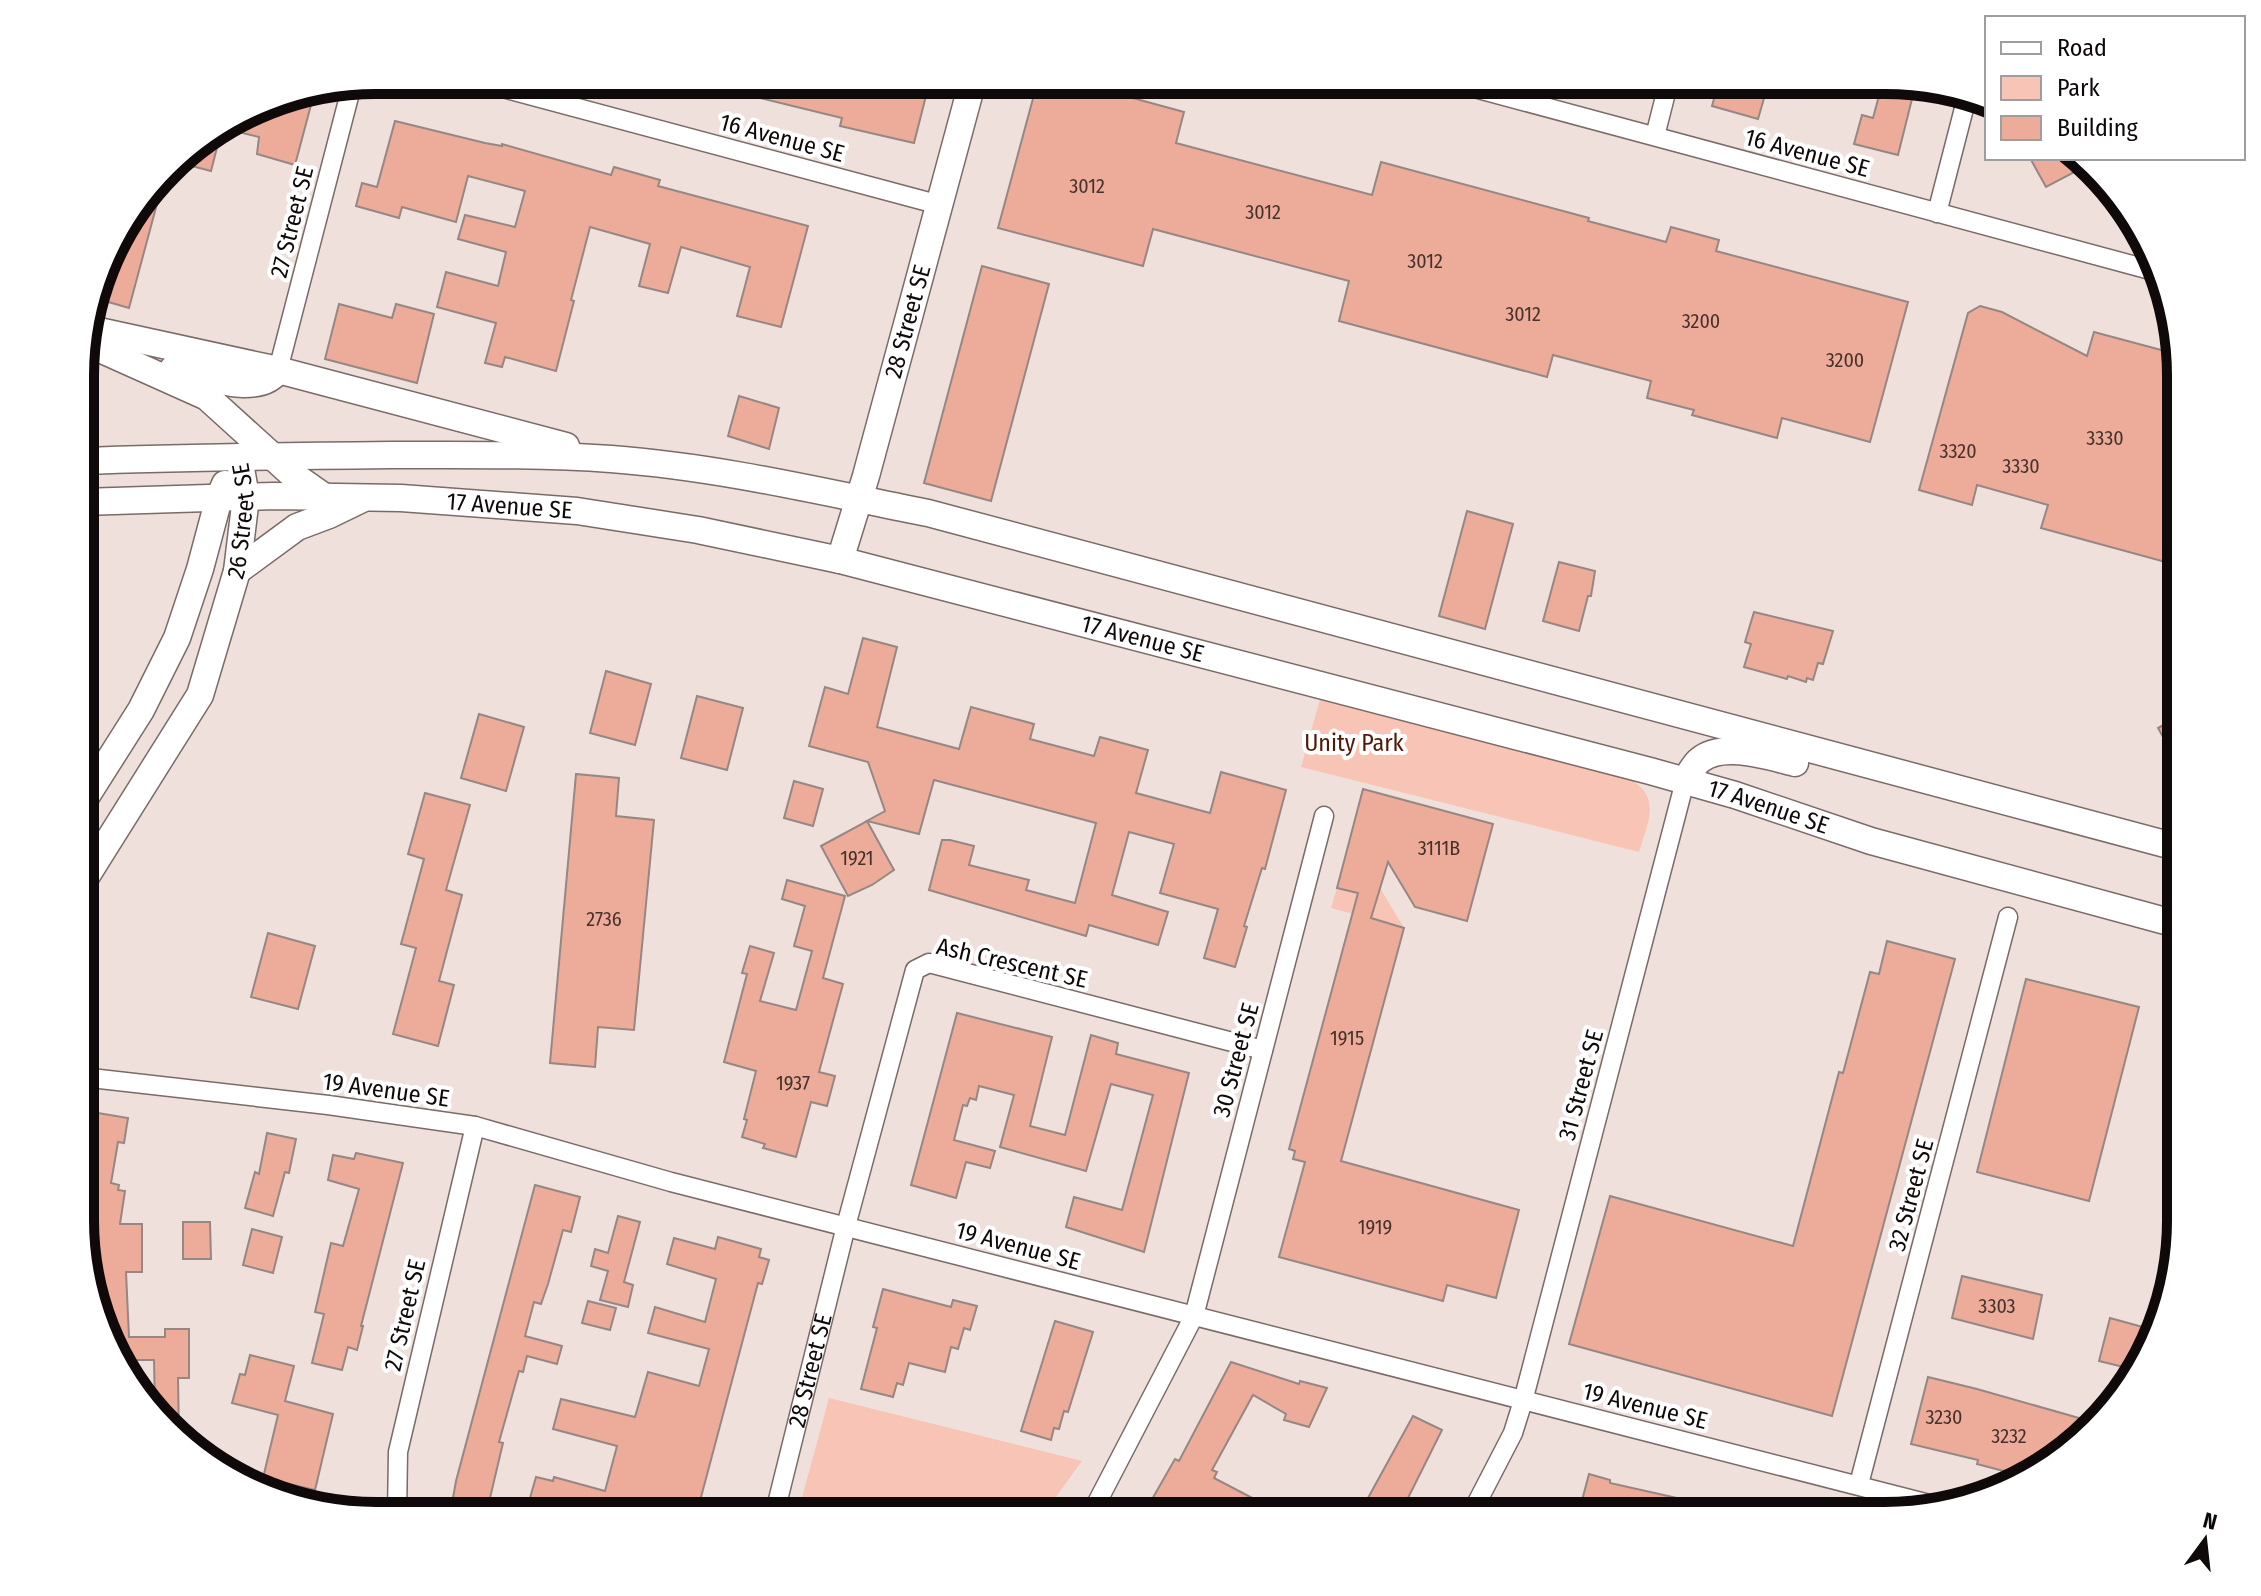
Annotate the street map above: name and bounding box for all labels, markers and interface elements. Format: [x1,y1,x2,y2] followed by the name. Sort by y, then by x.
[1985,16,2245,160] legend
[2057,34,2107,62] text: Road
[2057,74,2100,102] text: Park
[717,108,847,168] street label: 16 Avenue SE
[2057,114,2139,142] text: Building
[1742,123,1872,183] street label: 16 Avenue SE
[265,164,319,280] street label: 27 Street SE
[1069,174,1105,198] house number: 3012
[1245,200,1281,224] house number: 3012
[1407,249,1443,273] house number: 3012
[879,262,936,381] street label: 28 Street SE
[1505,302,1541,326] house number: 3012
[1682,309,1720,333] house number: 3200
[1826,348,1864,372] house number: 3200
[2086,426,2124,450] house number: 3330
[1939,439,1977,463] house number: 3320
[2002,454,2040,478] house number: 3330
[221,461,260,582] street label: 26 Street SE
[446,487,573,525] street label: 17 Avenue SE
[1078,609,1207,668] street label: 17 Avenue SE
[1304,729,1405,757] park label: Unity Park
[1705,774,1833,840] street label: 17 Avenue SE
[1418,836,1460,860] house number: 3111B
[840,846,874,870] house number: 1921
[586,907,622,931] house number: 2736
[934,932,1090,994] street label: Ash Crescent SE
[1207,1000,1265,1120] street label: 30 Street SE
[1330,1026,1364,1050] house number: 1915
[1553,1027,1609,1143] street label: 31 Street SE
[321,1067,451,1113] street label: 19 Avenue SE
[776,1071,810,1095] house number: 1937
[1883,1136,1939,1254] street label: 32 Street SE
[1358,1215,1392,1239] house number: 1919
[953,1216,1083,1276] street label: 19 Avenue SE
[379,1257,431,1373] street label: 27 Street SE
[1978,1294,2016,1318] house number: 3303
[783,1311,838,1430] street label: 28 Street SE
[1580,1377,1710,1435] street label: 19 Avenue SE
[1925,1405,1963,1429] house number: 3230
[1991,1424,2027,1448] house number: 3232
[2165,1500,2245,1580] north arrow
[2200,1506,2220,1536] text: N

